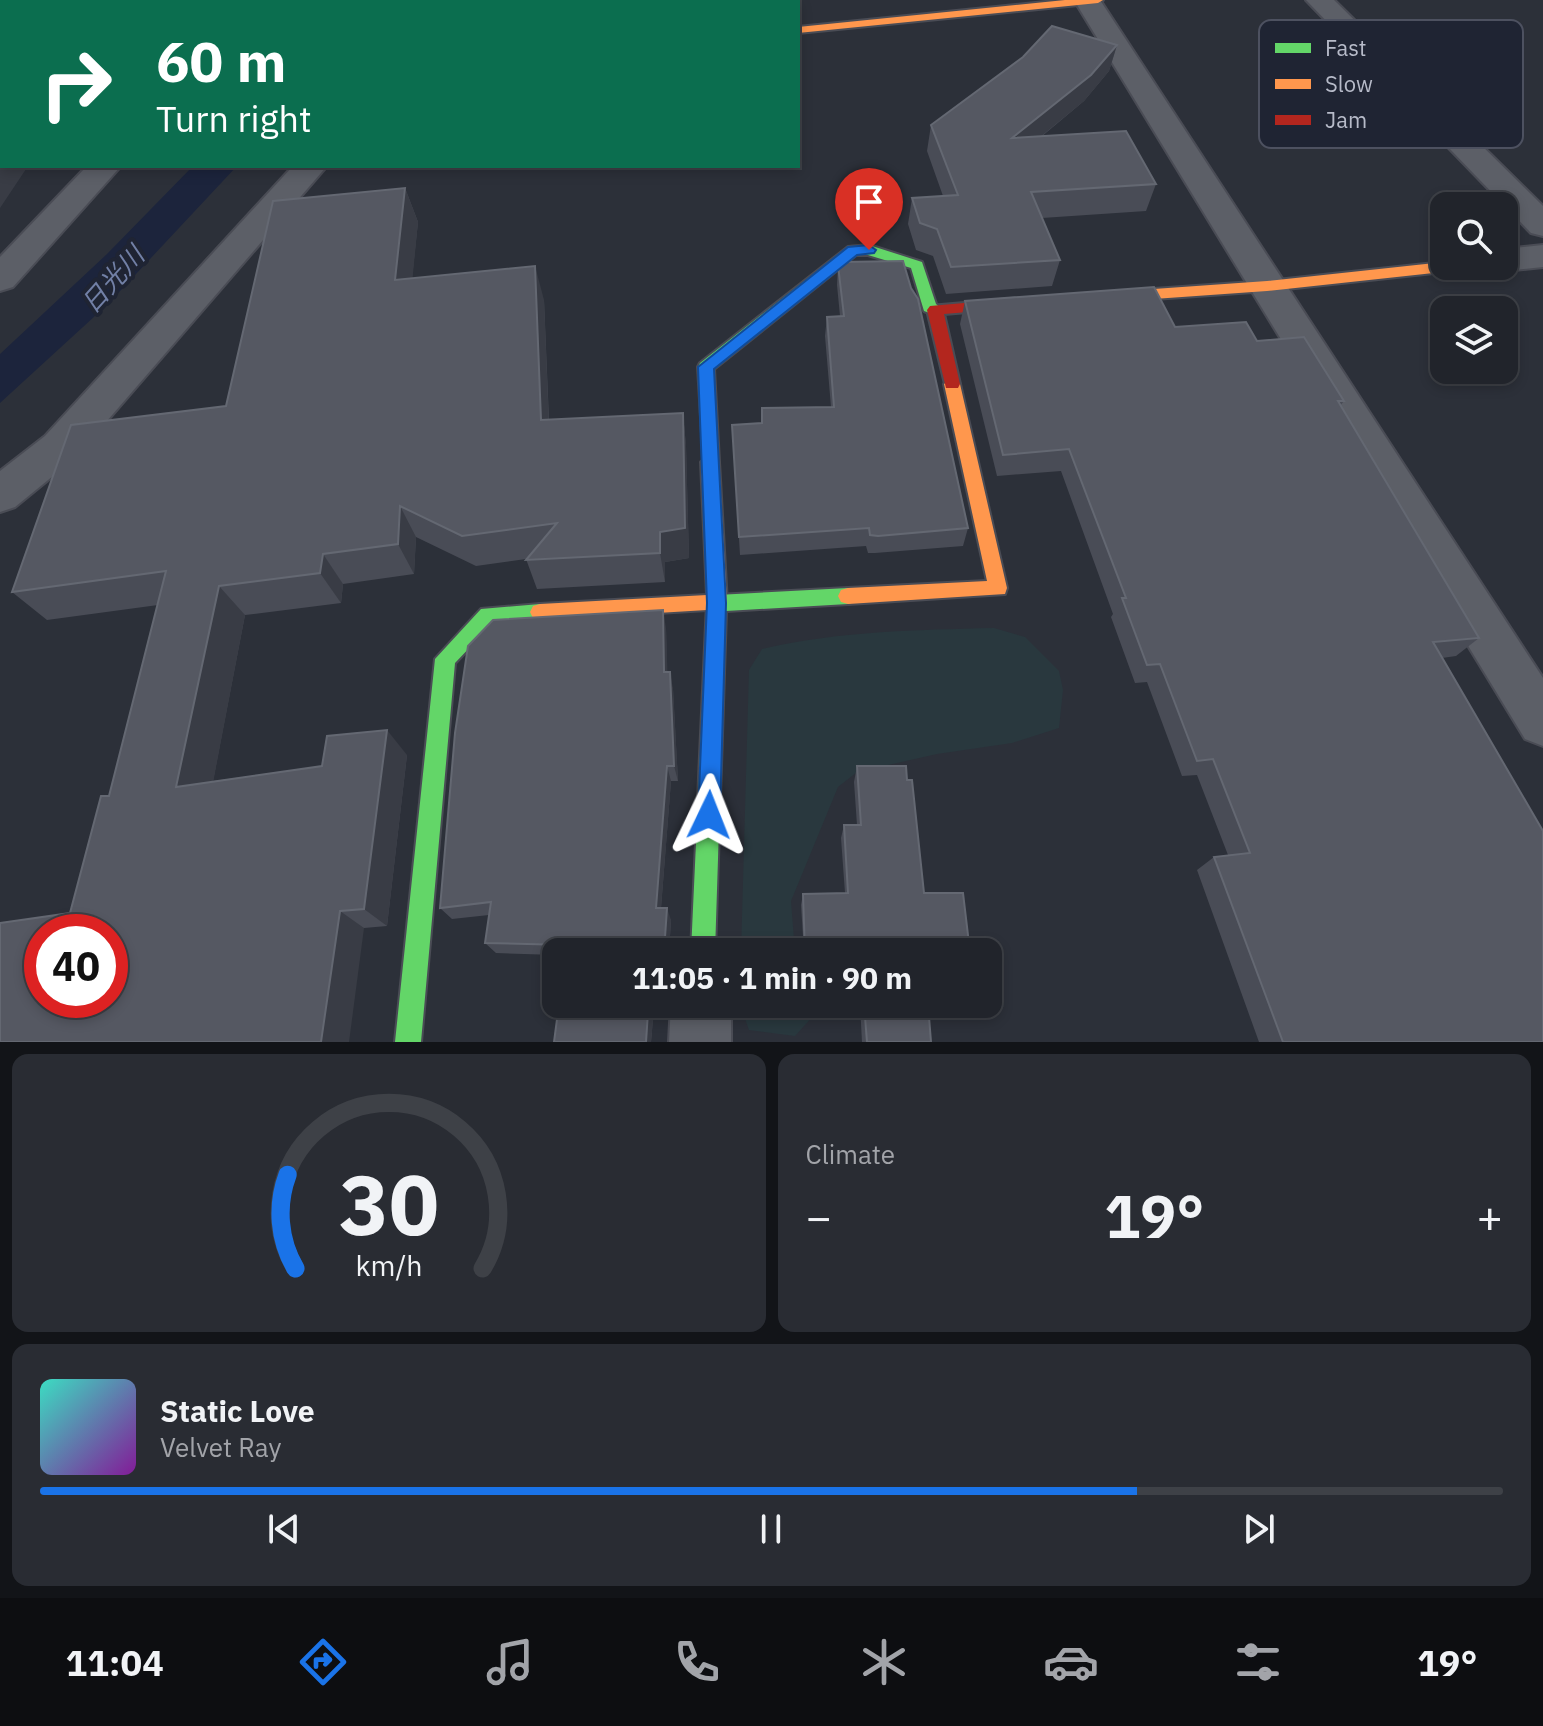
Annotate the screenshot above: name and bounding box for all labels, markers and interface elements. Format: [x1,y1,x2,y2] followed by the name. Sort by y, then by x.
[1259,20,1523,148] legend
[156,25,286,97] text: 60 m
[24,32,128,136] icon: right
[1325,33,1366,62] text: Fast
[1325,69,1373,98] text: Slow
[156,95,312,142] text: Turn right
[1325,105,1367,134] text: Jam
[835,168,903,250] pin
[847,180,891,224] icon: arrive
[1430,192,1518,384] map controls
[1430,192,1518,280] button: search
[73,236,153,319] water label: 日光川
[1430,296,1518,384] button: layers
[667,773,751,857] position arrow
[24,914,128,1018] speed limit sign: 40
[632,958,912,997] text: 11:05 · 1 min · 90 m
[806,1137,895,1171] text: Climate
[339,1150,439,1258] text: 30
[1104,1176,1204,1255] text: 19°
[806,1188,832,1245] text: −
[1477,1188,1503,1245] text: +
[355,1247,422,1284] text: km/h
[160,1391,315,1430] text: Static Love
[160,1430,281,1464] text: Velvet Ray
[262,1507,306,1551] icon: previous
[749,1507,793,1551] icon: pause
[1237,1507,1281,1551] icon: next
[295,1634,351,1690] icon: directions
[482,1634,538,1690] icon: music
[669,1634,725,1690] icon: phone
[856,1634,912,1690] icon: climate
[1043,1634,1099,1690] icon: car
[1230,1634,1286,1690] icon: filters
[66,1639,164,1686] text: 11:04
[1417,1639,1477,1686] text: 19°

